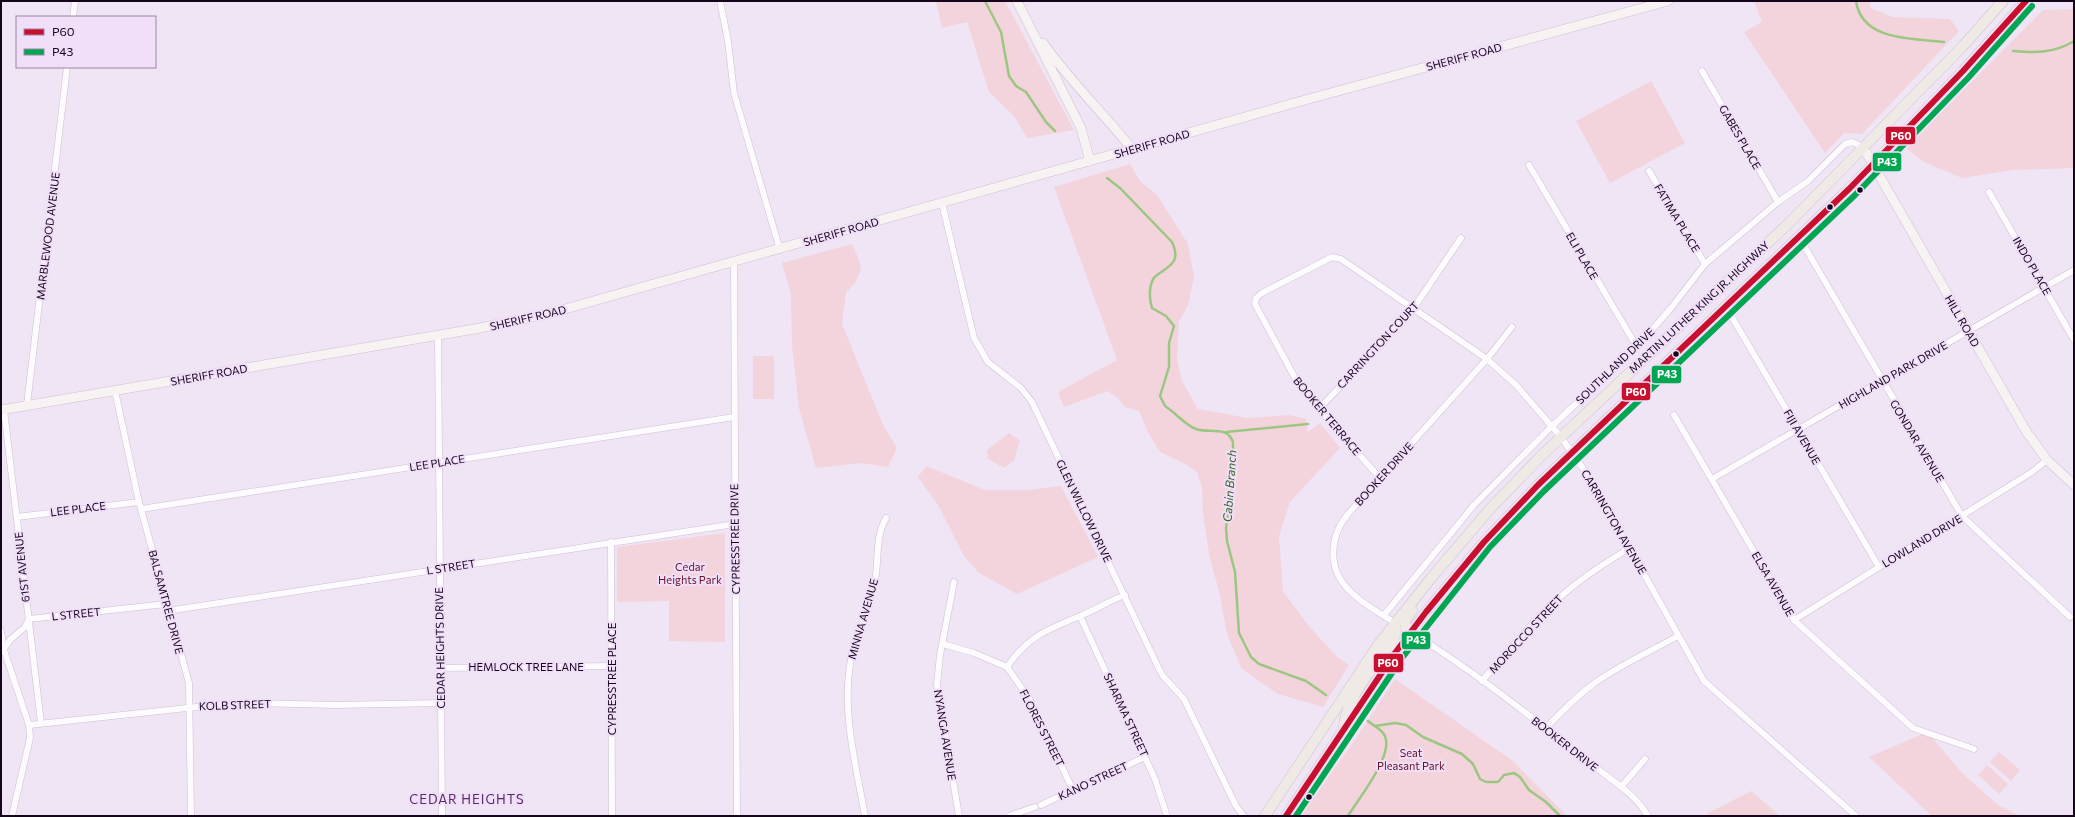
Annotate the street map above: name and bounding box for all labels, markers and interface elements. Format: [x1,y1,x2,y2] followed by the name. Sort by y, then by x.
[16,16,156,68] legend
[52,24,75,38] text: P60
[1425,40,1503,73] street label: SHERIFF ROAD
[52,44,74,58] text: P43
[1717,102,1764,171] street label: GABES PLACE
[1885,126,1916,145] line badge: P60
[1113,127,1191,161] street label: SHERIFF ROAD
[1890,129,1912,142] text: P60
[1872,152,1902,172] line badge: P43
[1877,155,1897,168] text: P43
[33,171,62,300] street label: MARBLEWOOD AVENUE
[1652,181,1703,254] street label: FATIMA PLACE
[1855,185,1865,195] unlabelled marker
[1825,202,1835,212] unlabelled marker
[802,215,880,249] street label: SHERIFF ROAD
[1564,230,1601,282] street label: ELI PLACE
[2011,234,2054,297] street label: INDO PLACE
[1626,238,1772,376] street label: MARTIN LUTHER KING JR. HIGHWAY
[1942,293,1982,349] street label: HILL ROAD
[1334,299,1421,391] street label: CARRINGTON COURT
[488,302,567,333] street label: SHERIFF ROAD
[1573,325,1657,406] street label: SOUTHLAND DRIVE
[1836,338,1949,411] street label: HIGHLAND PARK DRIVE
[1671,349,1681,359] unlabelled marker
[169,361,248,388] street label: SHERIFF ROAD
[1651,365,1682,384] line badge: P43
[1657,367,1677,380] text: P43
[1291,374,1364,457] street label: BOOKER TERRACE
[1621,382,1651,401] line badge: P60
[1625,385,1647,398] text: P60
[1888,397,1947,484] street label: GONDAR AVENUE
[1781,407,1823,467] street label: FIJI AVENUE
[1352,439,1416,508] street label: BOOKER DRIVE
[1219,449,1239,522] water label: Cabin Branch
[408,452,466,473] street label: LEE PLACE
[1054,457,1115,564] street label: GLEN WILLOW DRIVE
[1579,467,1650,577] street label: CARRINGTON AVENUE
[727,484,742,594] street label: CYPRESSTREE DRIVE
[49,499,107,518] street label: LEE PLACE
[1879,512,1964,570] street label: LOWLAND DRIVE
[11,531,32,603] street label: 61ST AVENUE
[146,548,187,655] street label: BALSAMTREE DRIVE
[1750,549,1797,618] street label: ELSA AVENUE
[426,556,476,577] street label: L STREET
[658,560,722,586] park label: Cedar Heights Park
[845,577,880,661] street label: MINNA AVENUE
[432,587,447,709] street label: CEDAR HEIGHTS DRIVE
[1486,592,1565,676] street label: MOROCCO STREET
[51,604,101,623] street label: L STREET
[605,623,618,735] street label: CYPRESSTREE PLACE
[1401,631,1431,650] line badge: P43
[1406,633,1426,646] text: P43
[1373,653,1404,673] line badge: P60
[1377,656,1399,669] text: P60
[468,660,584,673] street label: HEMLOCK TREE LANE
[1101,671,1152,759] street label: SHARMA STREET
[1017,687,1067,768] street label: FLORES STREET
[932,689,959,781] street label: NYANGA AVENUE
[199,697,271,712] street label: KOLB STREET
[1529,714,1601,774] street label: BOOKER DRIVE
[1377,746,1445,772] park label: Seat Pleasant Park
[1056,759,1130,802] street label: KANO STREET
[409,791,525,807] district label: CEDAR HEIGHTS
[1304,792,1314,802] unlabelled marker

